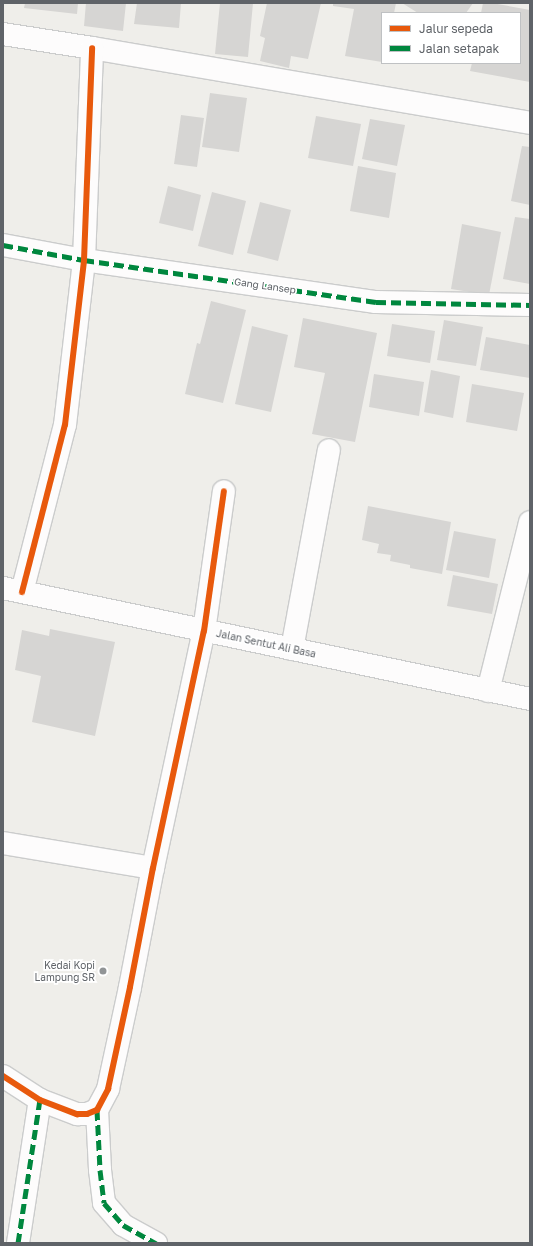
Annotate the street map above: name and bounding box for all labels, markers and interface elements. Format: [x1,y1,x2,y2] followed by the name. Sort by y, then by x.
[381,12,521,64] legend
[419,21,493,36] text: Jalur sepeda
[419,41,499,56] text: Jalan setapak
[233,276,297,296] street label: Gang Lansep
[215,628,317,660] street label: Jalan Sentut Ali Basa
[35,959,95,982] place label: Kedai Kopi Lampung SR
[98,966,108,976] marker: Kedai Kopi Lampung SR

